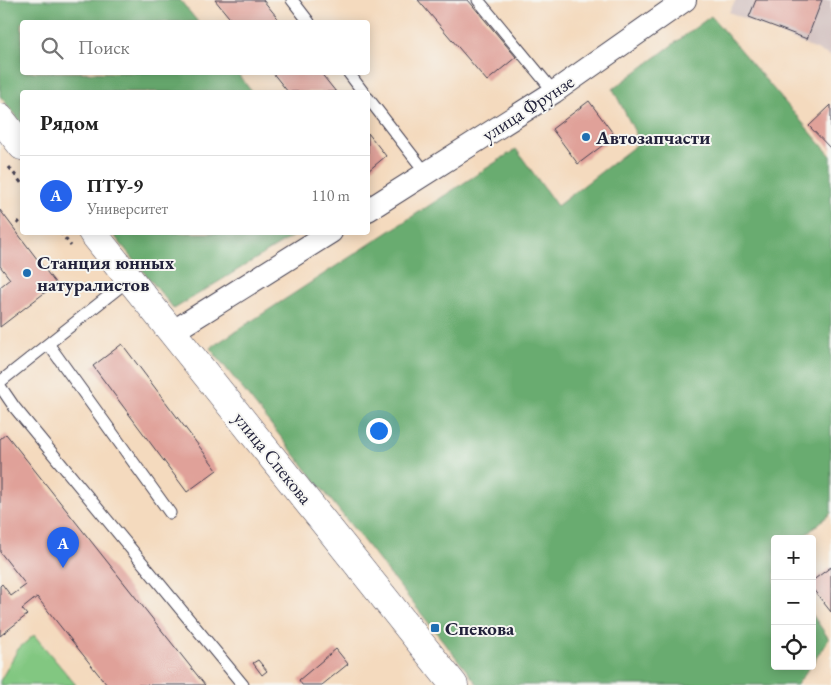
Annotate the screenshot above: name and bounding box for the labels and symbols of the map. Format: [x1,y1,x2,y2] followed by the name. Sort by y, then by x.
[477,69,579,147] street label: улица Фрунзе
[595,125,710,150] place label: Автозапчасти
[580,131,592,143] marker: Автозапчасти
[37,250,175,297] place label: Станция юнных натуралистов
[21,267,33,279] marker: Станция юнных натуралистов
[228,406,318,510] street label: улица Спекова
[366,418,392,444] your location
[47,527,79,568] pin: A
[445,616,515,641] place label: Спекова
[429,622,441,634] marker: Спекова

